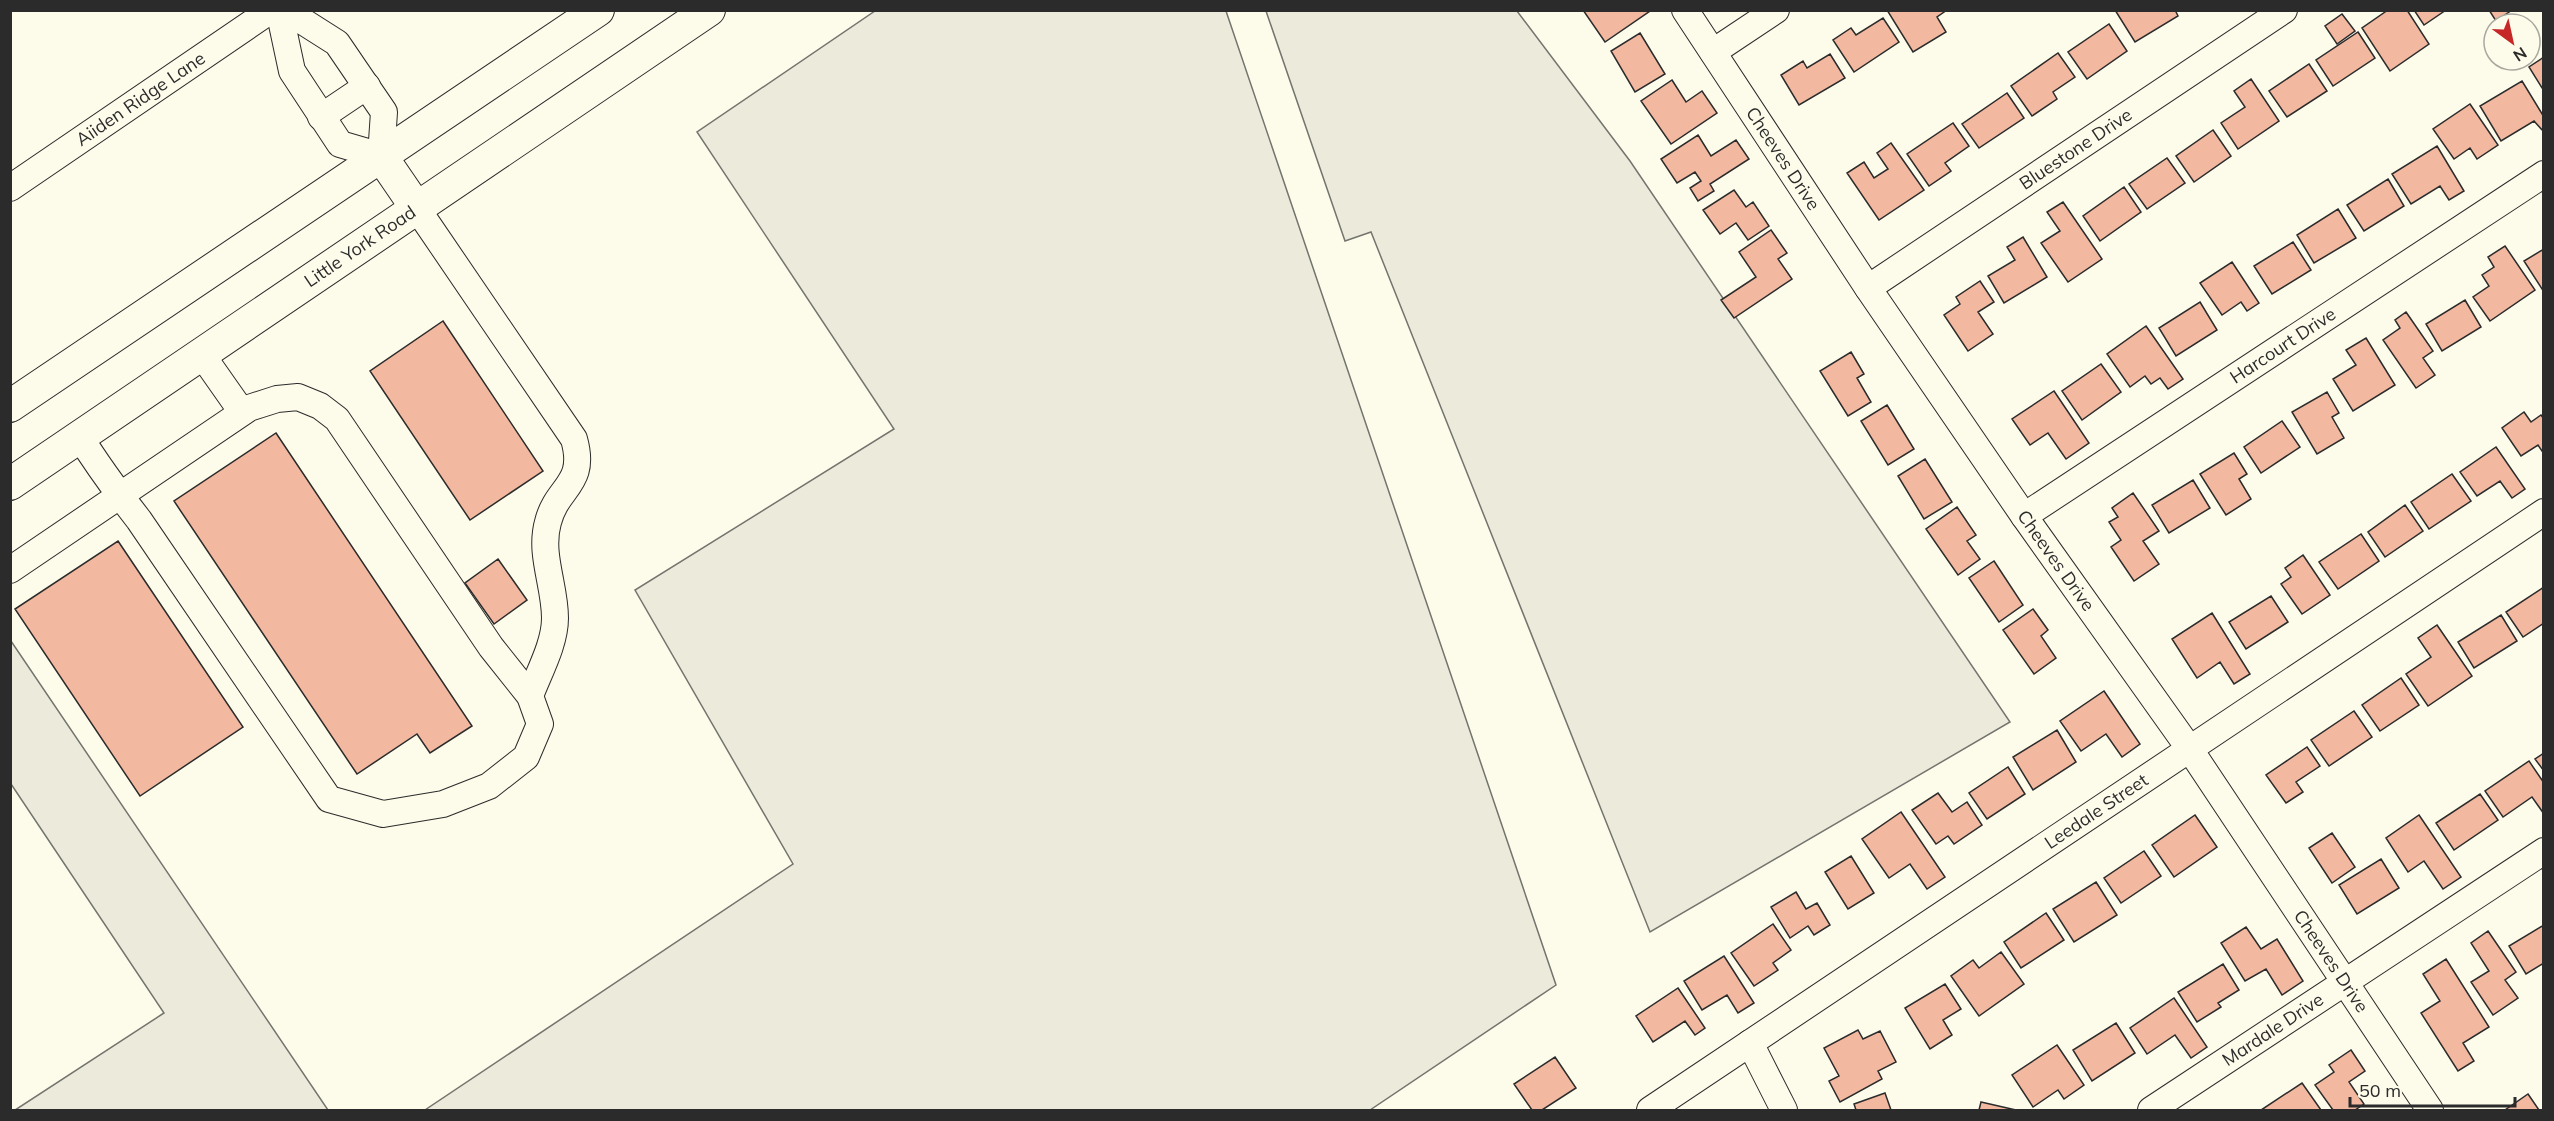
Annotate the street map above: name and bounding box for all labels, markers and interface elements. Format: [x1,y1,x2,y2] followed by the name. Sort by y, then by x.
[2482,12,2542,72] north arrow
[2510,43,2531,66] text: N
[71,46,209,151] street label: Aiiden Ridge Lane
[1741,102,1826,214] street label: Cheeves Drive
[2015,103,2136,195] street label: Bluestone Drive
[300,200,420,292] street label: Little York Road
[2225,302,2340,388] street label: Harcourt Drive
[2012,505,2100,616] street label: Cheeves Drive
[2040,768,2152,854] street label: Leedale Street
[2289,905,2374,1017] street label: Cheeves Drive
[2218,988,2328,1071] street label: Mardale Drive
[2350,1070,2515,1108] scale bar
[2359,1079,2401,1102] text: 50 m

